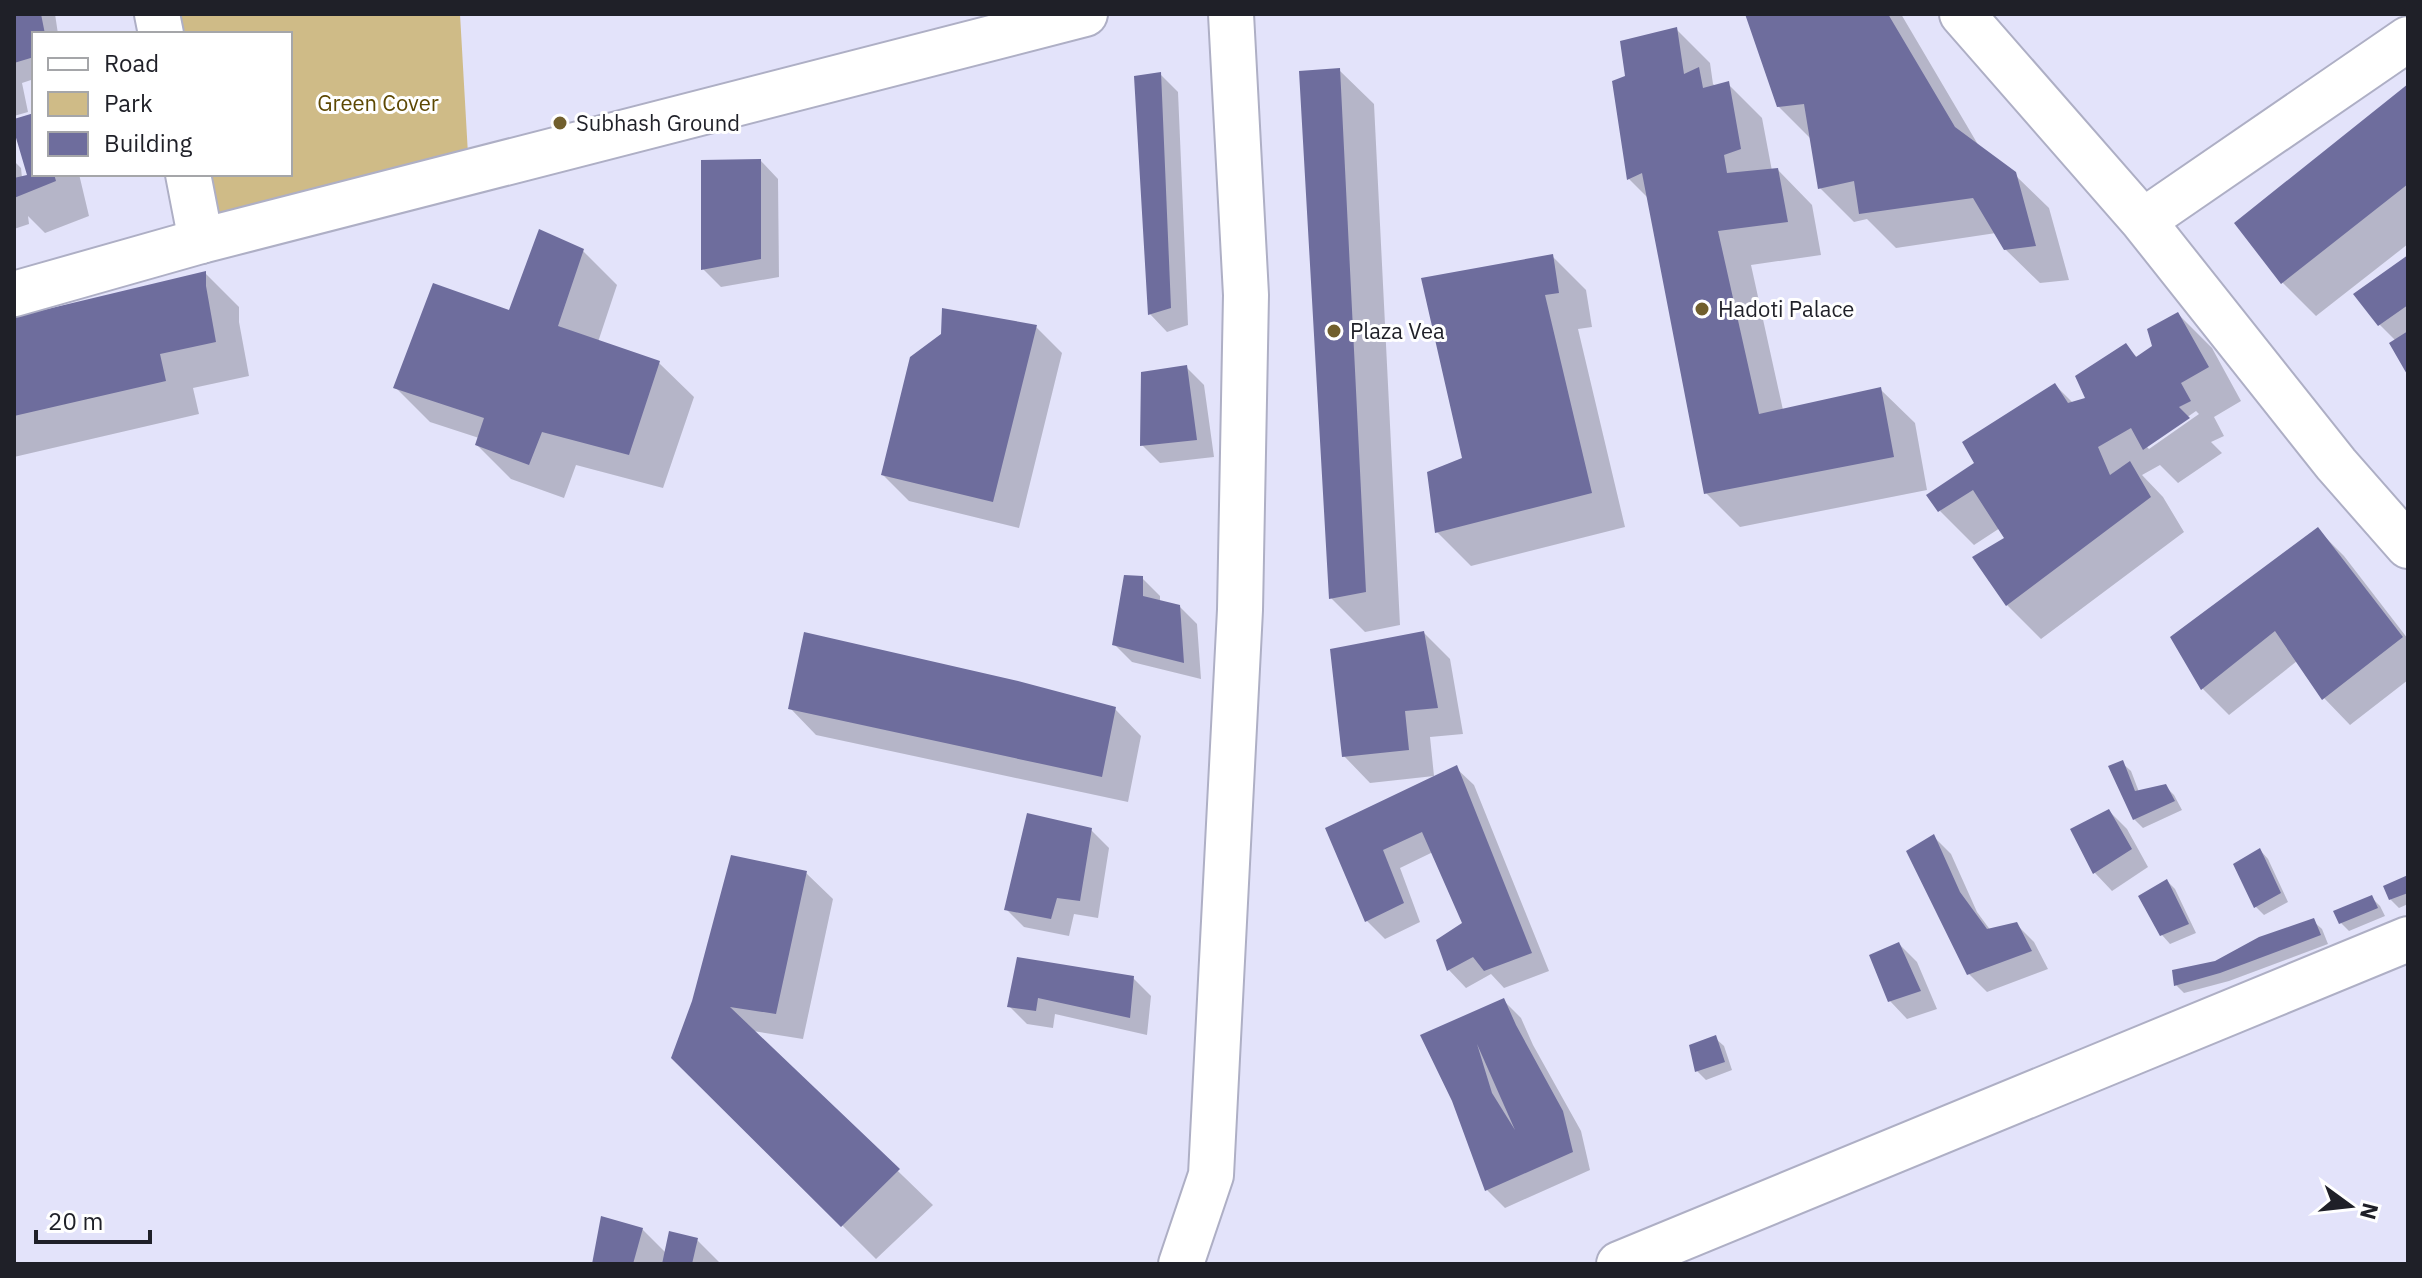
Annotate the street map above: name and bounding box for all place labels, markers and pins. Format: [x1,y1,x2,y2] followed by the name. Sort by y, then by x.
[576,108,740,137] place label: Subhash Ground
[551,114,569,132] marker: Subhash Ground
[1718,294,1854,323] place label: Hadoti Palace
[1693,300,1711,318] marker: Hadoti Palace
[1350,316,1445,345] place label: Plaza Vea
[1325,322,1343,340] marker: Plaza Vea

